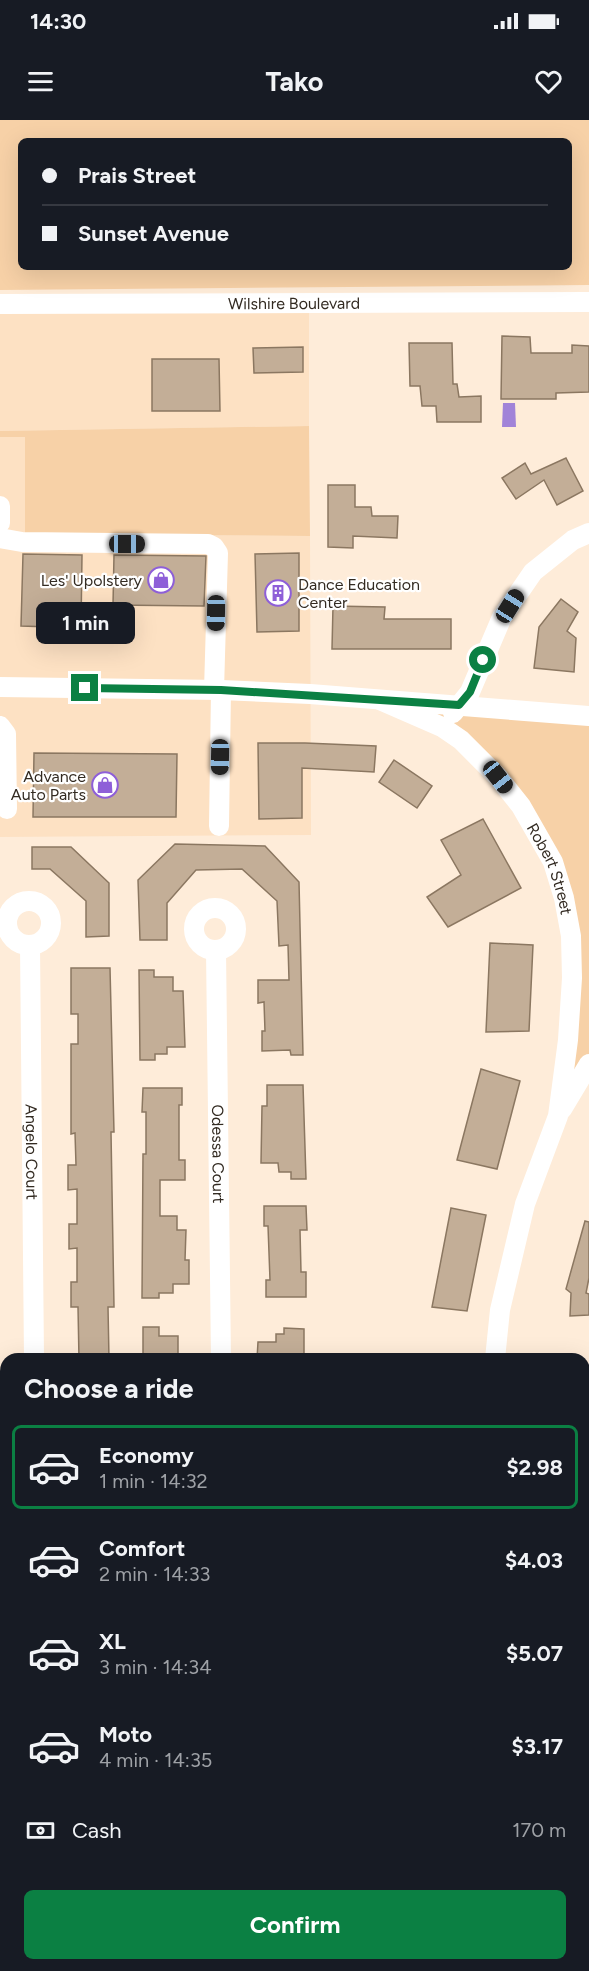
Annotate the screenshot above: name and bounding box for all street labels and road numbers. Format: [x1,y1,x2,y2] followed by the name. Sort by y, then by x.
[228,294,360,313] street label: Wilshire Boulevard
[523,820,576,916] street label: Robert Street
[22,1104,41,1200] street label: Angelo Court
[208,1104,228,1204] street label: Odessa Court

